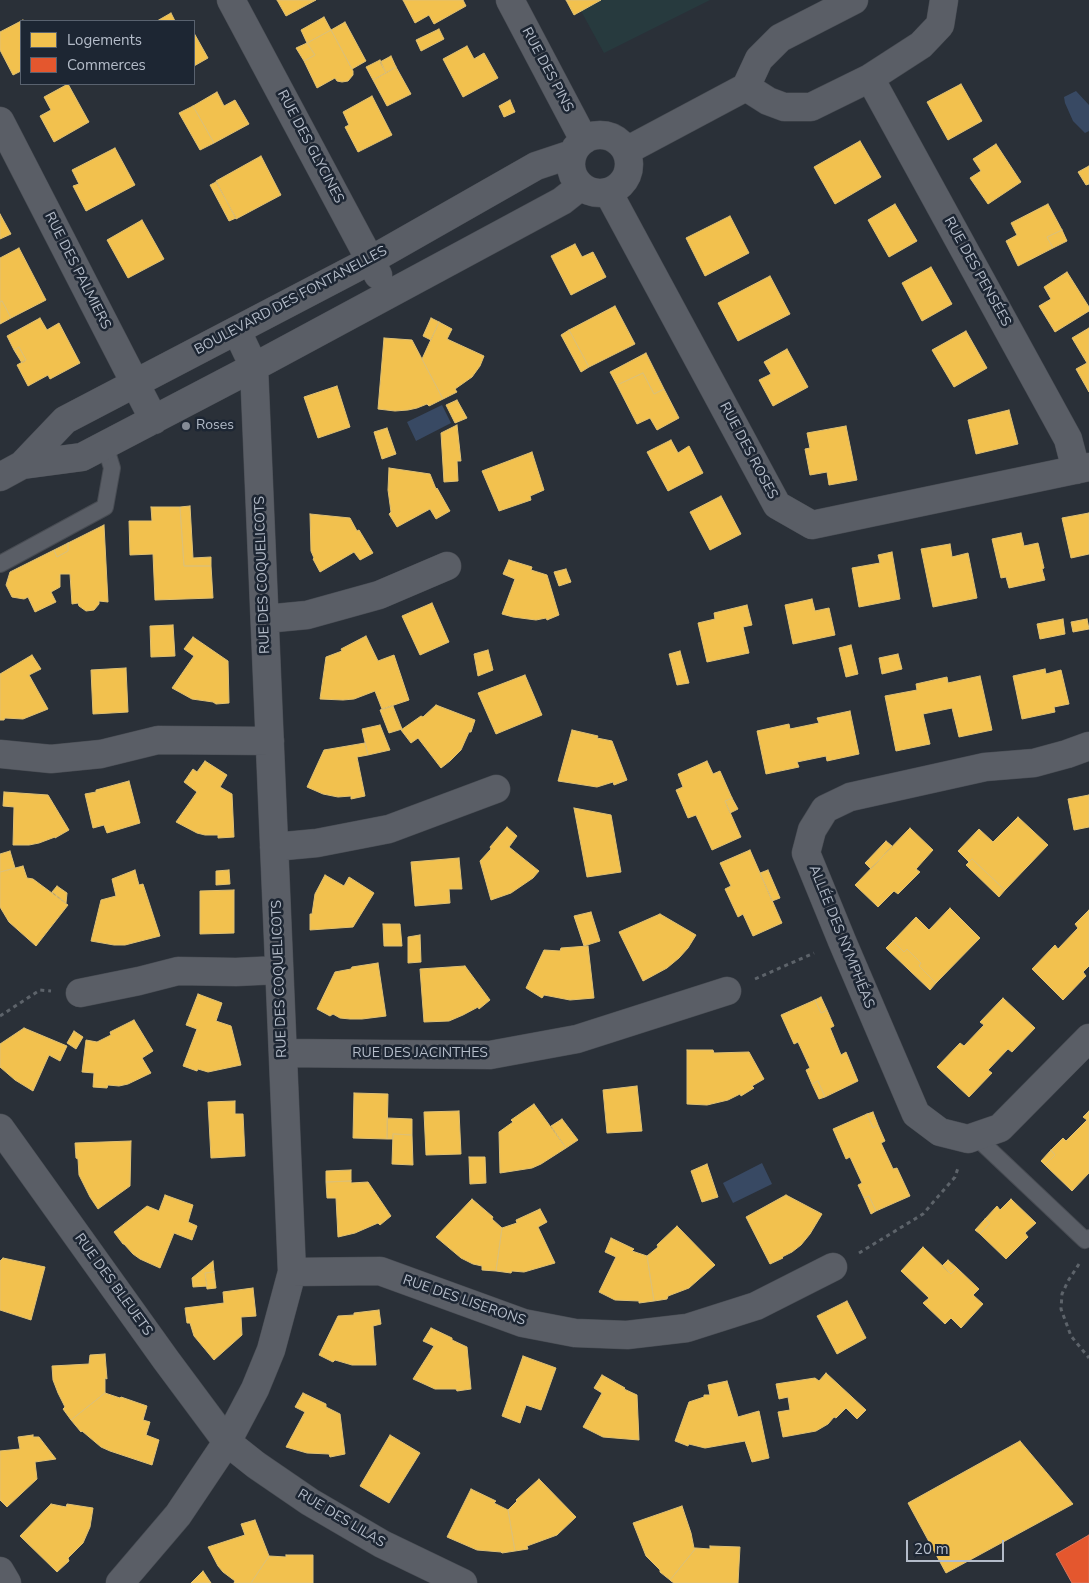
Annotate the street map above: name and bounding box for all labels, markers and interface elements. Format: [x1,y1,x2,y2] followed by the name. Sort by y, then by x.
[20,20,195,85] legend
[518,25,576,115] street label: RUE DES PINS
[67,30,142,50] text: Logements
[67,55,146,75] text: Commerces
[273,88,347,206] street label: RUE DES GLYCINES
[40,210,114,332] street label: RUE DES PALMIERS
[940,214,1014,330] street label: RUE DES PENSÉES
[192,243,390,359] street label: BOULEVARD DES FONTANELLES
[715,400,781,502] street label: RUE DES ROSES
[196,418,234,434] place label: Roses
[180,420,192,432] marker: Roses
[252,496,274,654] street label: RUE DES COQUELICOTS
[805,863,877,1011] street label: ALLÉE DES NYMPHÉAS
[269,900,291,1058] street label: RUE DES COQUELICOTS
[352,1046,488,1062] street label: RUE DES JACINTHES
[70,1231,156,1339] street label: RUE DES BLEUETS
[400,1272,528,1330] street label: RUE DES LISERONS
[294,1486,388,1552] street label: RUE DES LILAS
[909,1530,1006,1562] scale bar
[914,1539,949,1559] text: 20 m

